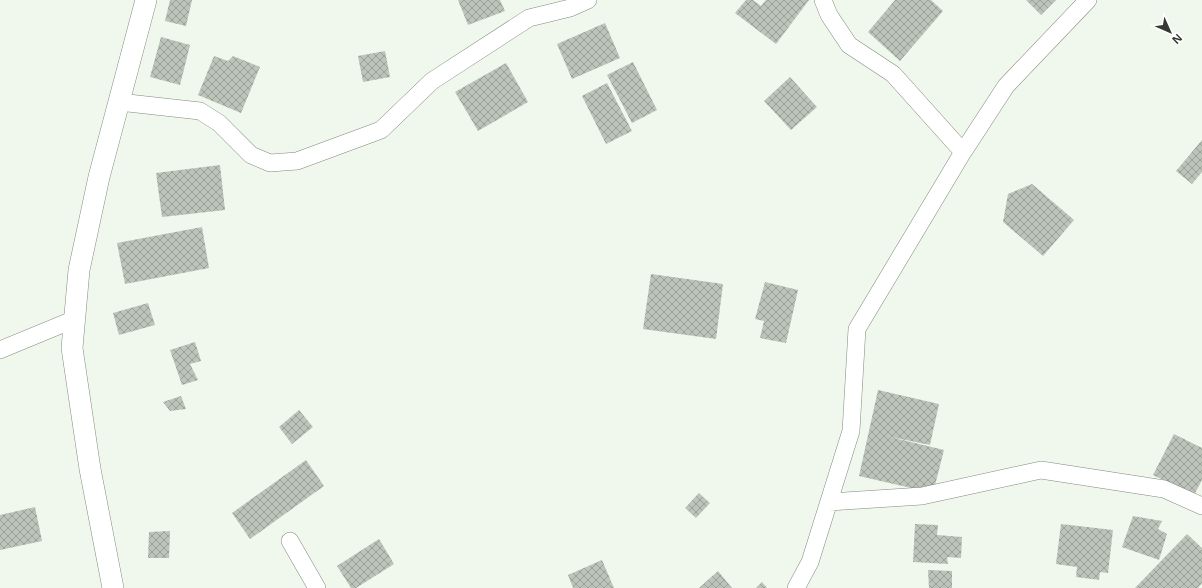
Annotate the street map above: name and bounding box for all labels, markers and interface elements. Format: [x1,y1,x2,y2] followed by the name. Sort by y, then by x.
[1150,12,1190,52] north arrow
[1169,31,1186,48] text: N

